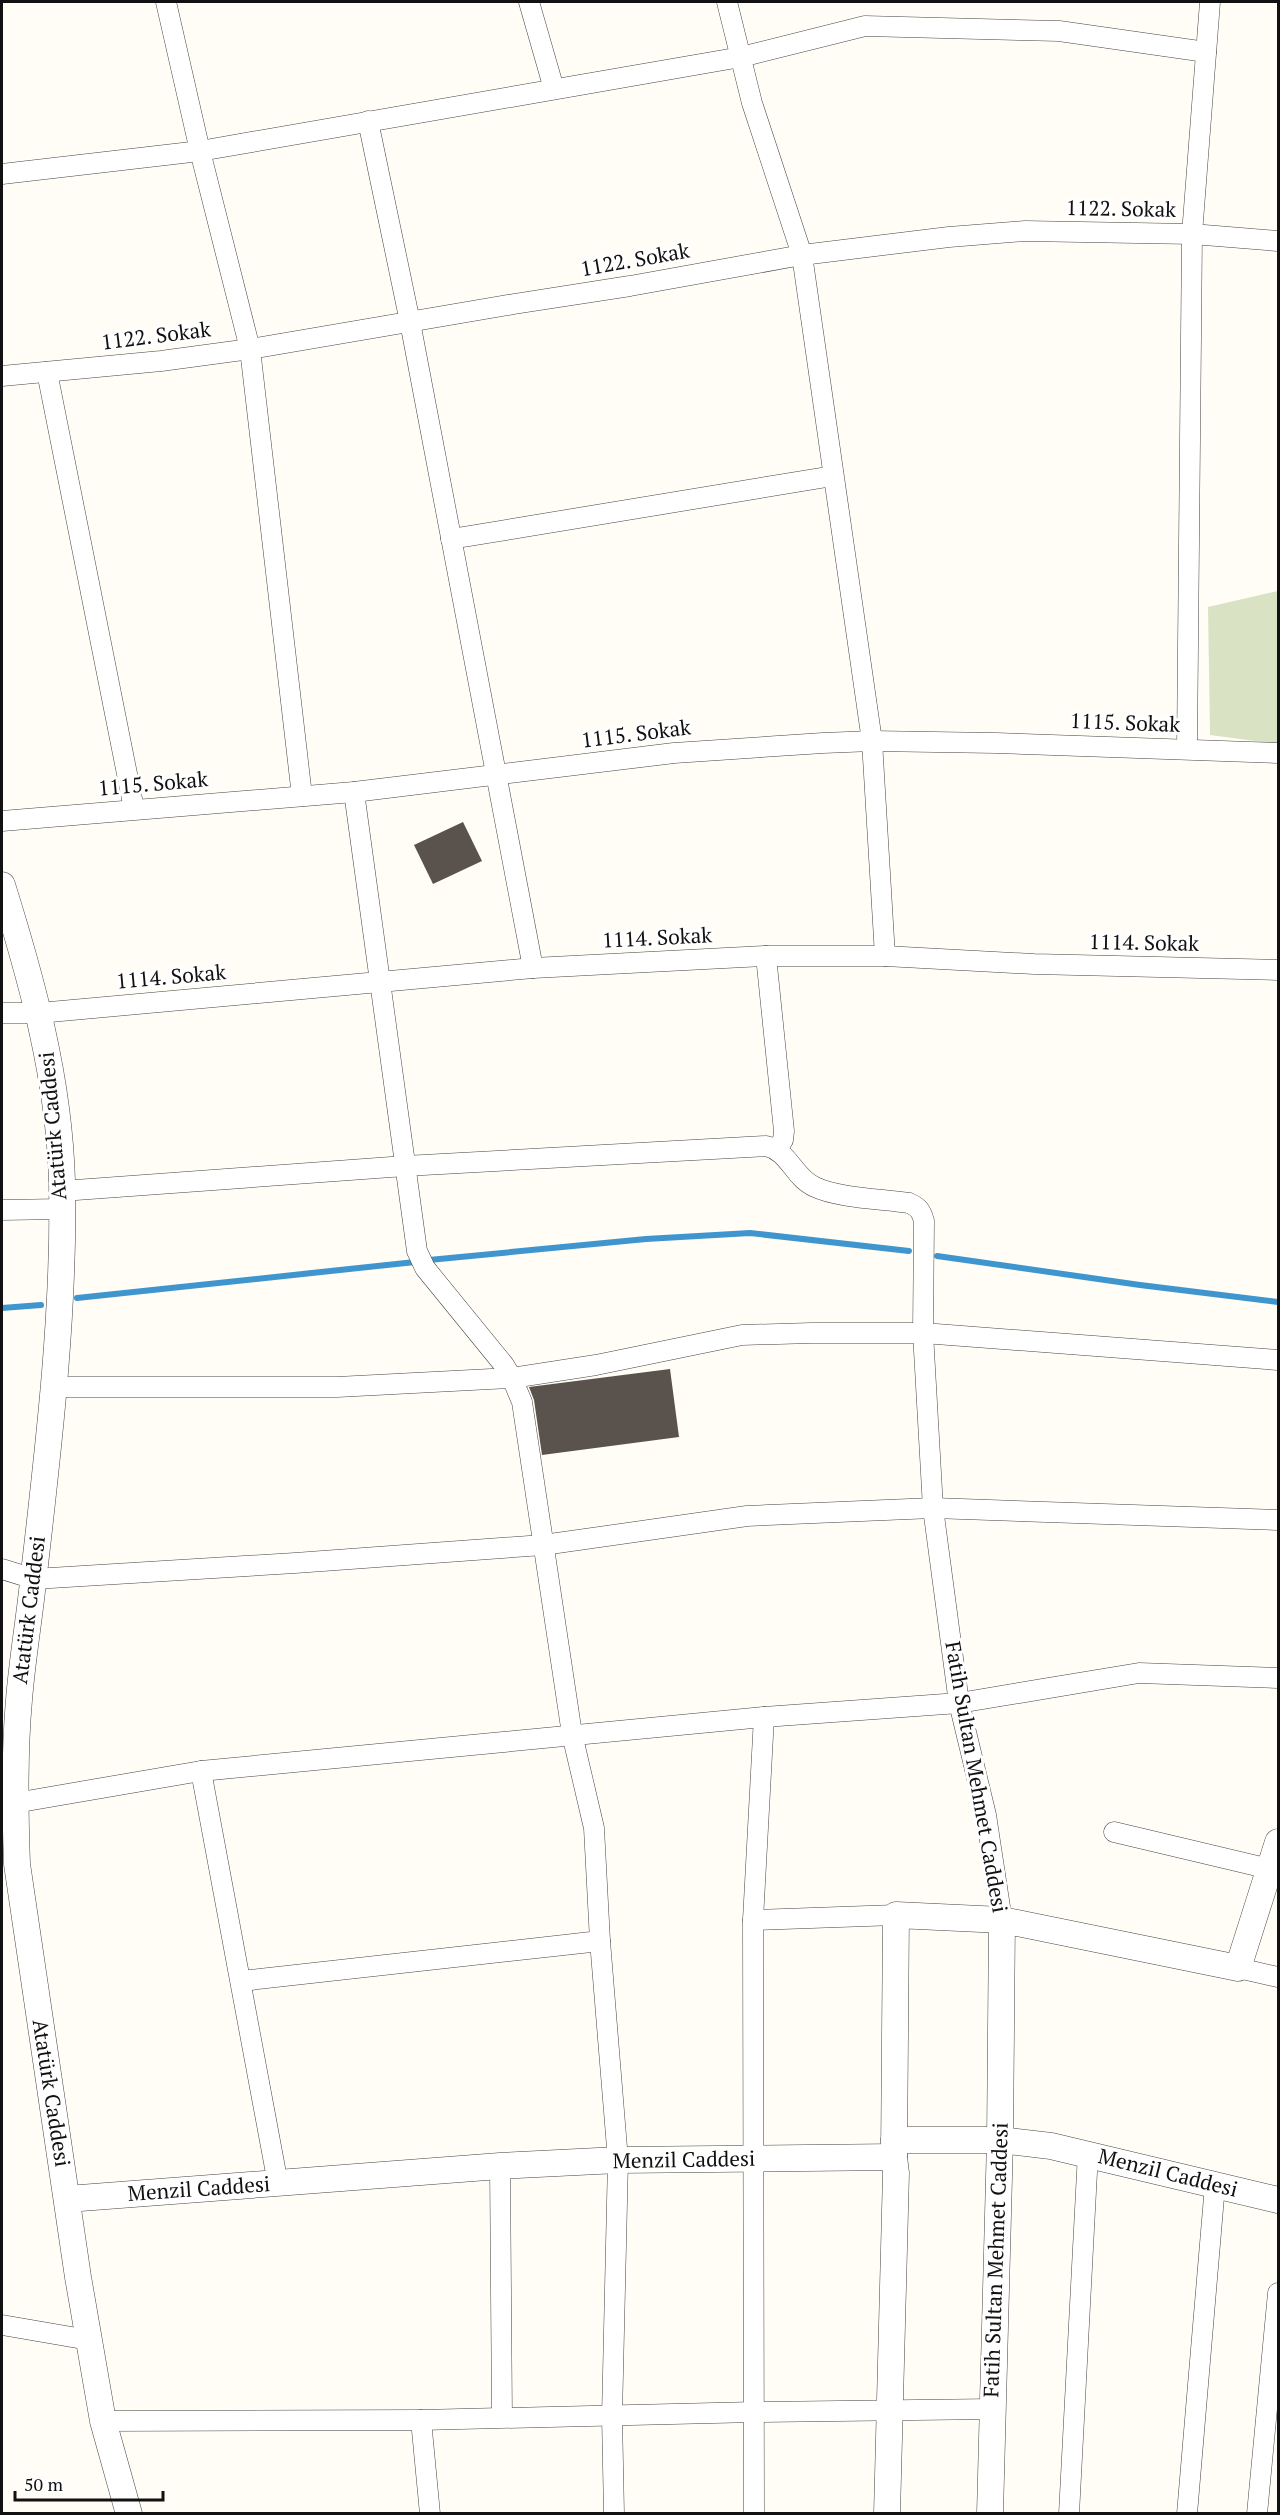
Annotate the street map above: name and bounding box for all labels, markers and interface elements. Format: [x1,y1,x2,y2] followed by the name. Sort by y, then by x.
[1066,193,1176,223] street label: 1122. Sokak
[578,236,692,282] street label: 1122. Sokak
[100,314,212,356] street label: 1122. Sokak
[1070,706,1181,738] street label: 1115. Sokak
[580,712,692,754] street label: 1115. Sokak
[97,764,209,802] street label: 1115. Sokak
[601,920,713,954] street label: 1114. Sokak
[1089,927,1199,957] street label: 1114. Sokak
[115,957,227,995] street label: 1114. Sokak
[32,1051,72,1202] street label: Atatürk Caddesi
[5,1534,51,1686] street label: Atatürk Caddesi
[939,1639,1015,1915] street label: Fatih Sultan Mehmet Caddesi
[27,2017,77,2169] street label: Atatürk Caddesi
[976,2122,1014,2398] street label: Fatih Sultan Mehmet Caddesi
[1096,2141,1241,2203] street label: Menzil Caddesi
[612,2144,756,2174] street label: Menzil Caddesi
[127,2169,271,2207] street label: Menzil Caddesi
[15,2464,164,2502] scale bar
[24,2472,64,2496] text: 50 m

